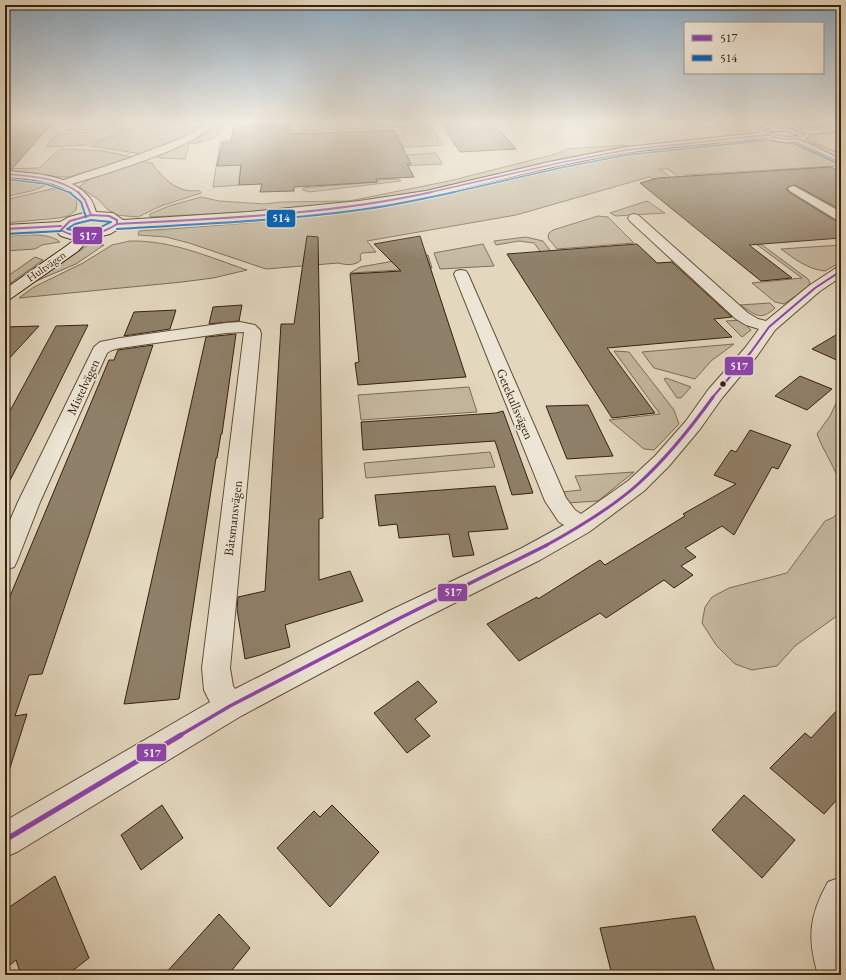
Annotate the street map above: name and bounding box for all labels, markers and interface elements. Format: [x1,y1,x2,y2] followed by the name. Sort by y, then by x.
[684,22,824,74] legend
[720,30,738,46] text: 517
[720,50,738,66] text: 514
[266,209,296,228] line badge: 514
[272,211,290,225] text: 514
[72,226,103,245] line badge: 517
[79,229,97,243] text: 517
[24,247,68,285] street label: Hultvägen
[63,356,103,418] street label: Mistelvägen
[724,356,754,376] line badge: 517
[730,359,748,373] text: 517
[492,366,538,442] street label: Getekullsvägen
[718,379,728,389] unlabelled marker
[220,479,246,557] street label: Båtsmansvägen
[437,583,468,602] line badge: 517
[444,585,462,599] text: 517
[136,743,167,762] line badge: 517
[143,746,161,760] text: 517

